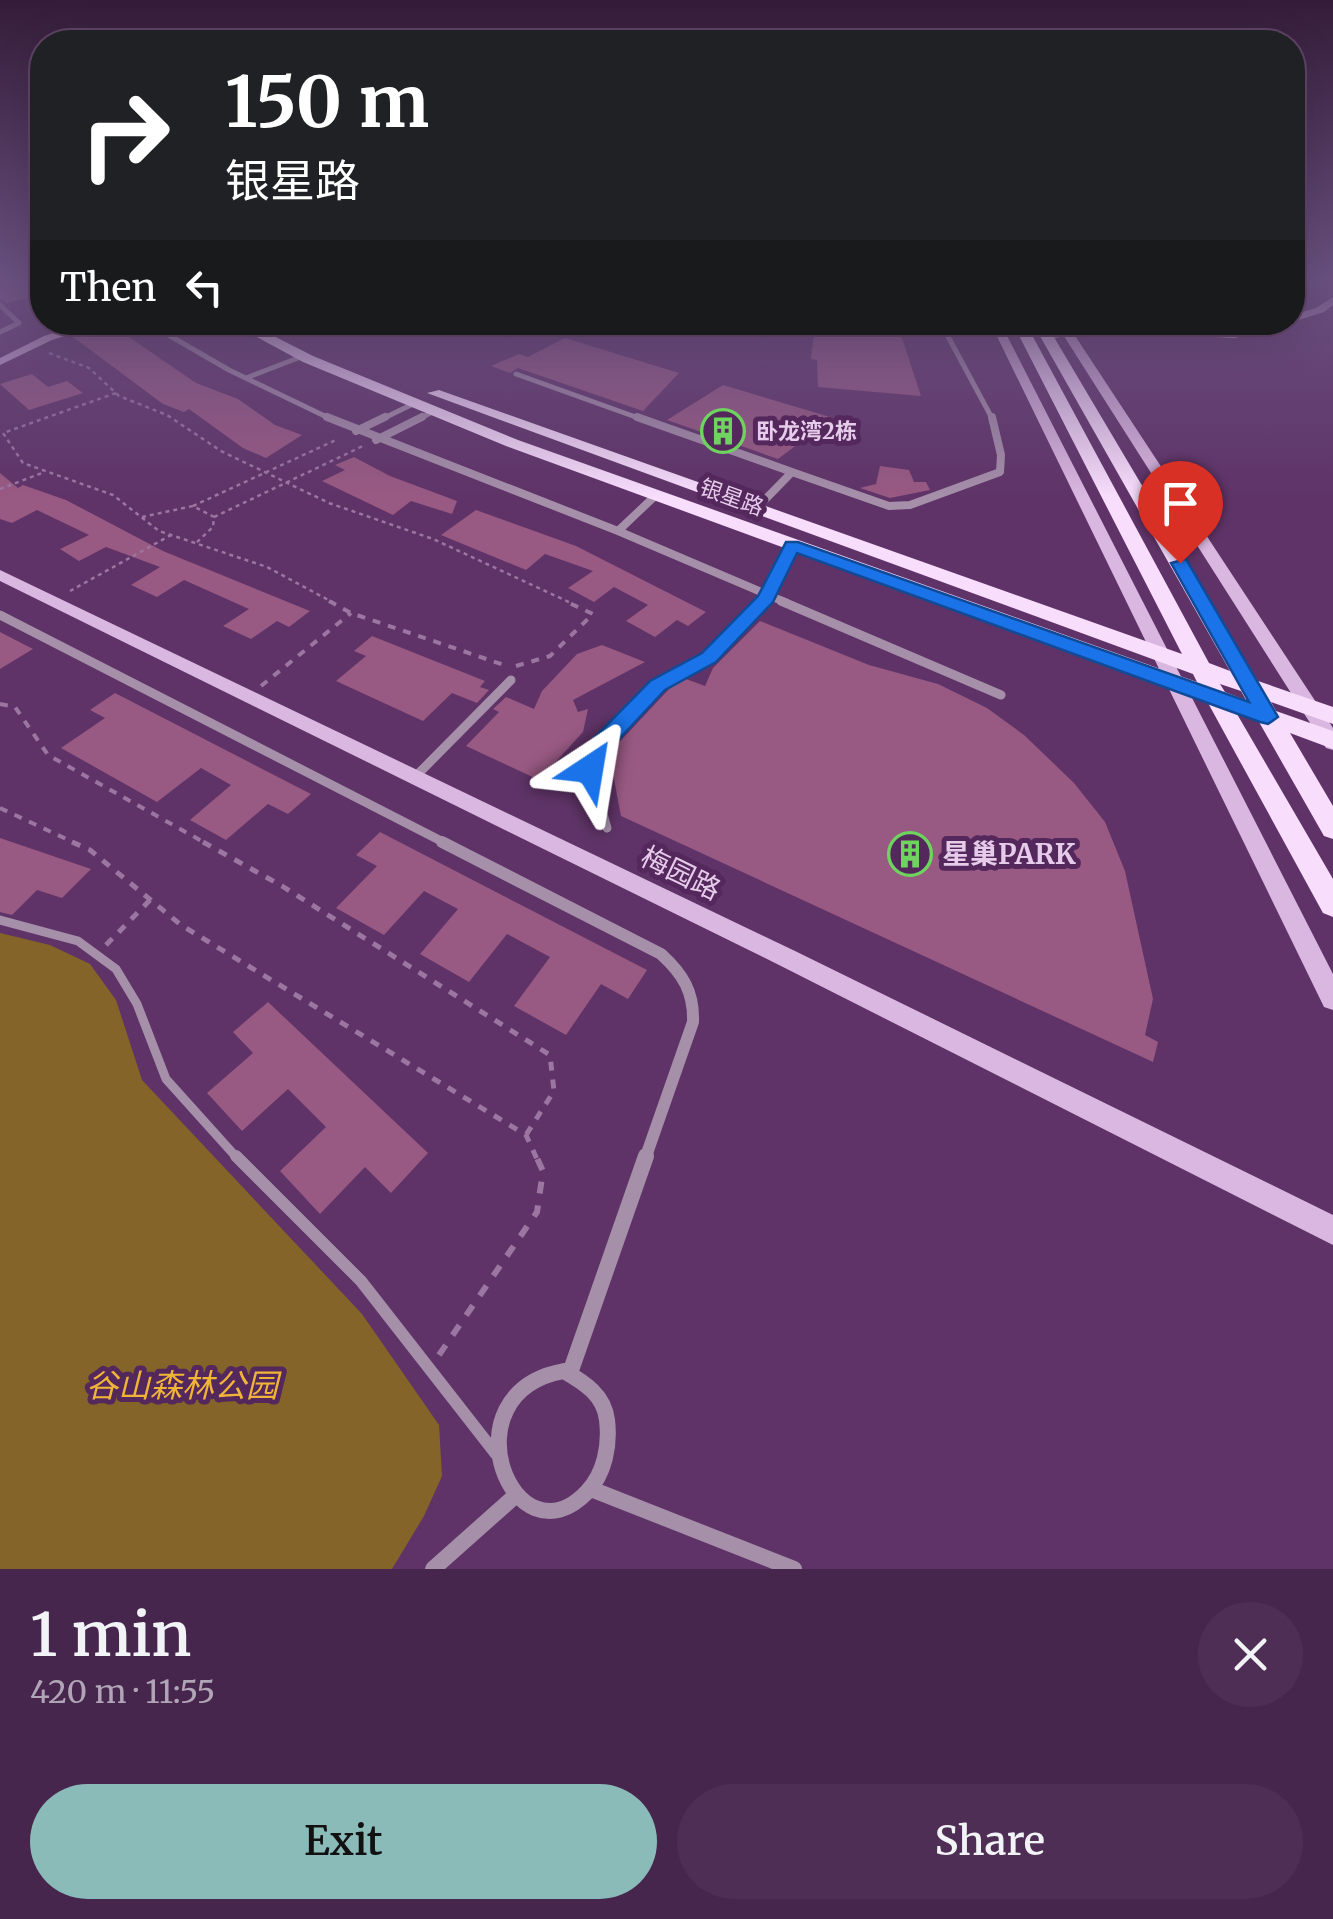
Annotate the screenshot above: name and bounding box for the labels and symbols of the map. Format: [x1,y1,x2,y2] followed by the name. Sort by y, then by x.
[700,408,746,454] building icon: 卧龙湾2栋
[756,417,857,445] place label: 卧龙湾2栋
[1138,461,1223,564] pin
[696,473,768,521] street label: 银星路
[538,717,642,821] position arrow
[887,831,933,877] building icon: 星巢PARK
[942,836,1076,872] place label: 星巢PARK
[635,838,727,908] street label: 梅园路
[86,1366,282,1406] park label: 谷山森林公园

